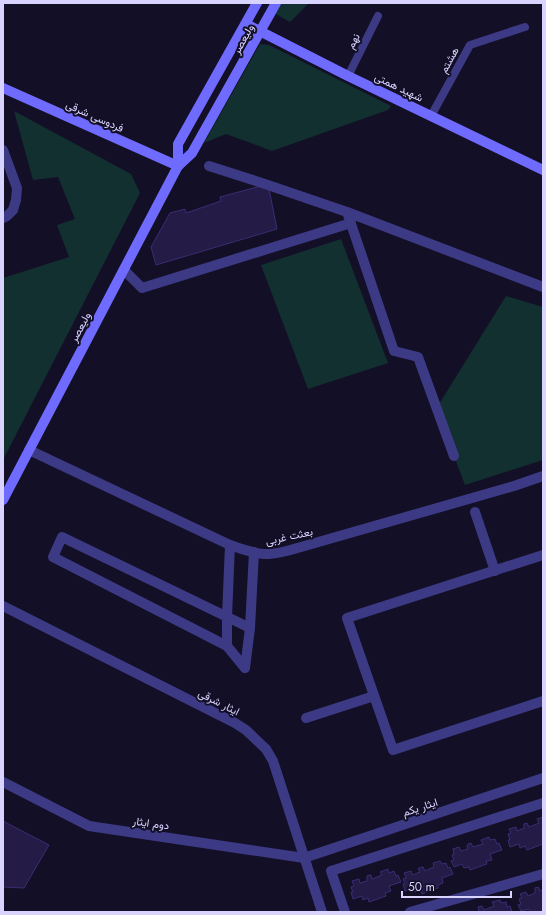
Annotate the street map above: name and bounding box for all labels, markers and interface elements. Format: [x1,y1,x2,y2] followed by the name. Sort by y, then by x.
[228,21,258,58] street label: ولیعصر
[342,30,364,52] street label: نهم
[435,44,463,76] street label: هشتم
[372,68,426,106] street label: شهید همتی
[63,96,127,136] street label: فردوسی شرقی
[65,309,95,346] street label: ولیعصر
[264,523,314,549] street label: بعثت غربی
[196,685,242,719] street label: ایثار شرقی
[400,794,440,820] street label: ایثار یکم
[131,812,170,833] street label: دوم ایثار
[402,873,511,899] scale bar
[408,878,435,896] text: 50 m

